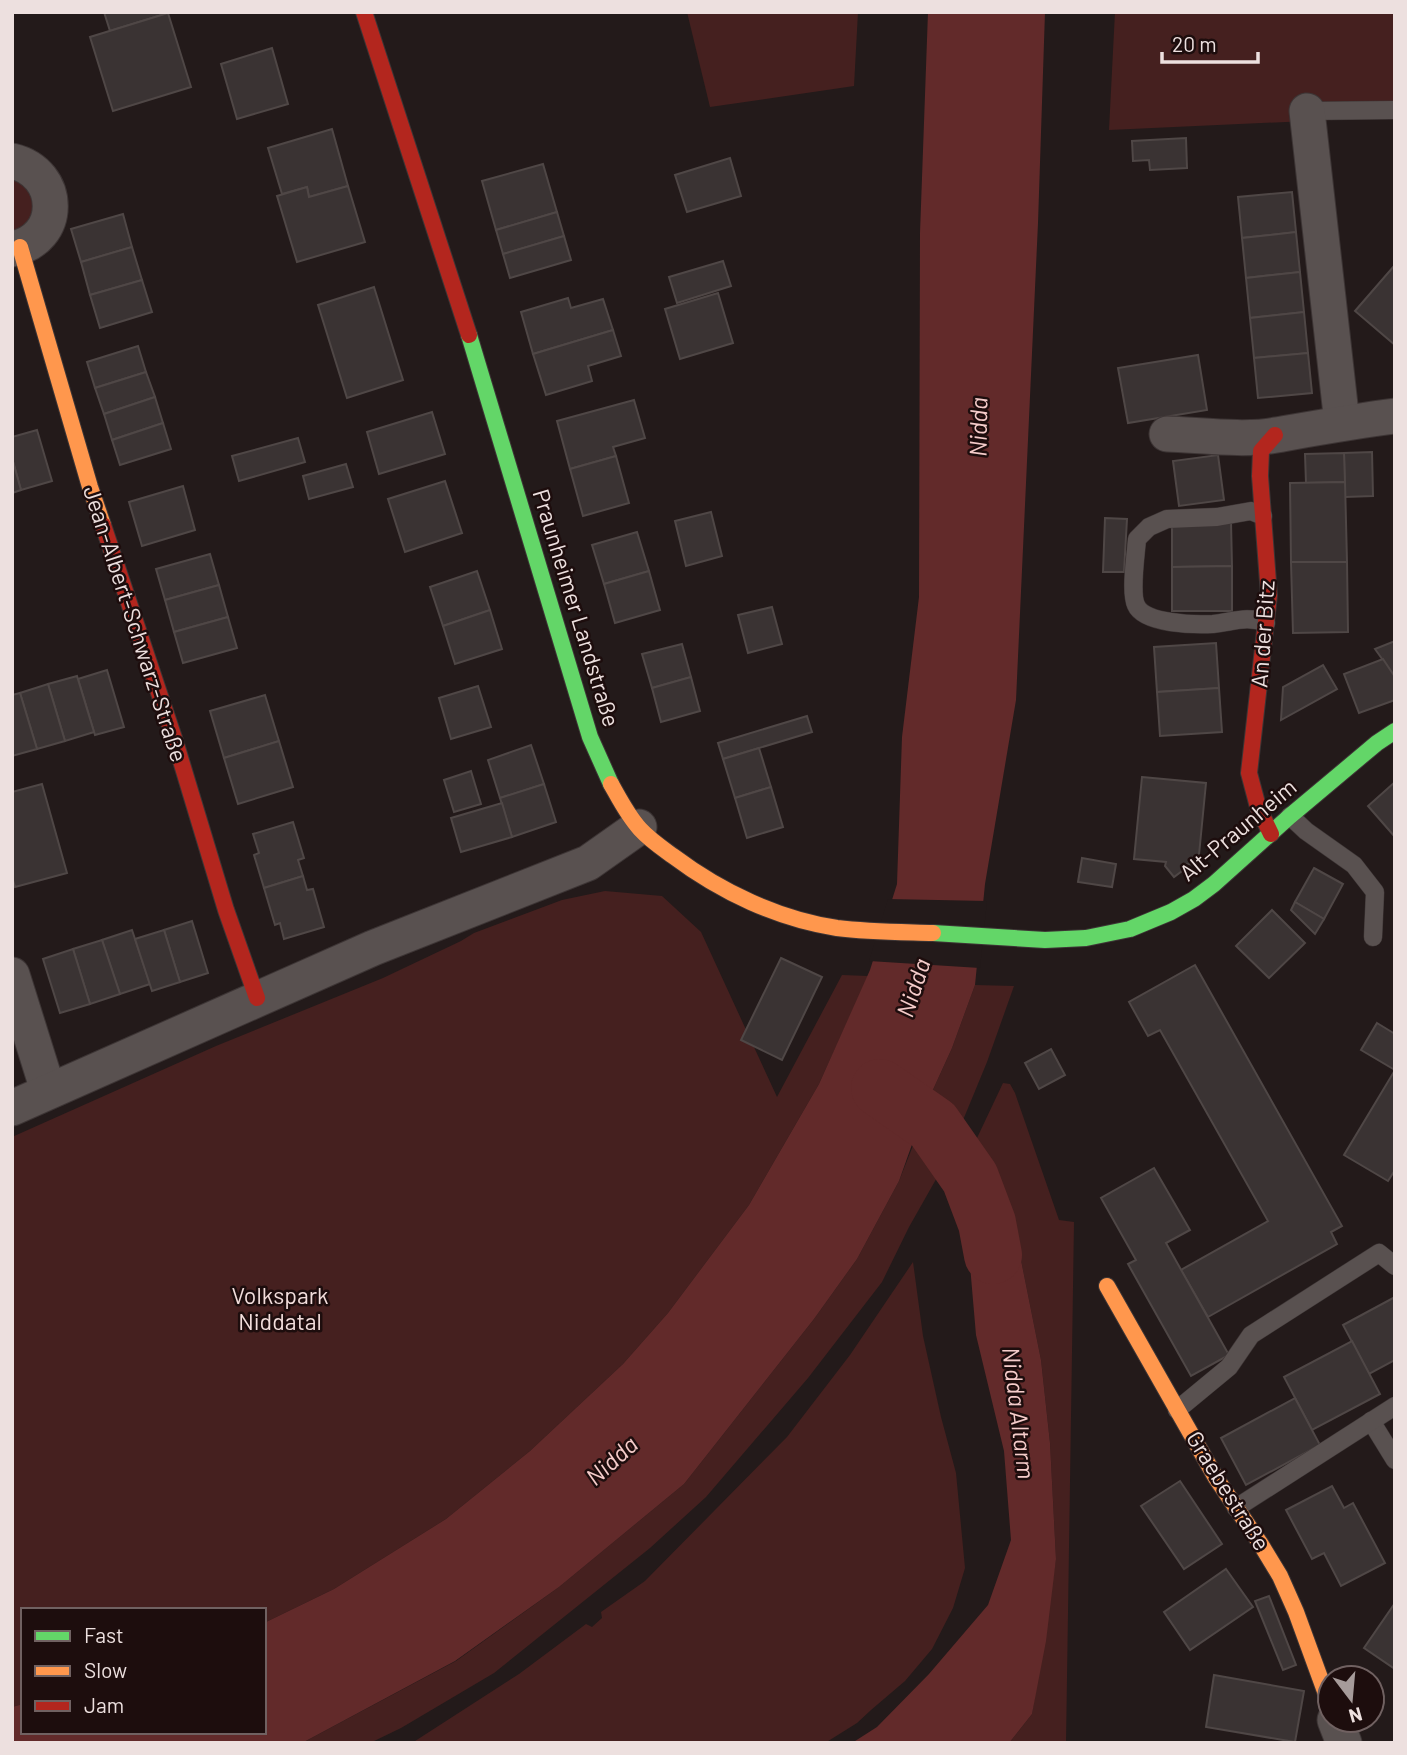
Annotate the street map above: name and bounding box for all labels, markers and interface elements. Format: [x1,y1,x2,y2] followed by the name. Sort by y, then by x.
[1162,21,1258,65] scale bar
[1172,31,1217,56] text: 20 m
[962,397,993,457] water label: Nidda
[78,482,194,765] street label: Jean-Albert-Schwarz-Straße
[527,485,626,730] street label: Praunheimer Landstraße
[1244,579,1280,689] street label: An der Bitz
[1173,772,1302,886] street label: Alt-Praunheim
[890,955,936,1020] water label: Nidda
[231,1281,329,1335] park label: Volkspark Niddatal
[997,1345,1042,1480] water label: Nidda Altarm
[1181,1426,1277,1555] street label: Graebestraße
[579,1429,643,1491] water label: Nidda
[21,1608,266,1734] legend
[84,1622,124,1647] text: Fast
[84,1657,127,1682] text: Slow
[1316,1664,1386,1734] north arrow
[84,1692,124,1717] text: Jam
[1347,1703,1365,1729] text: N

